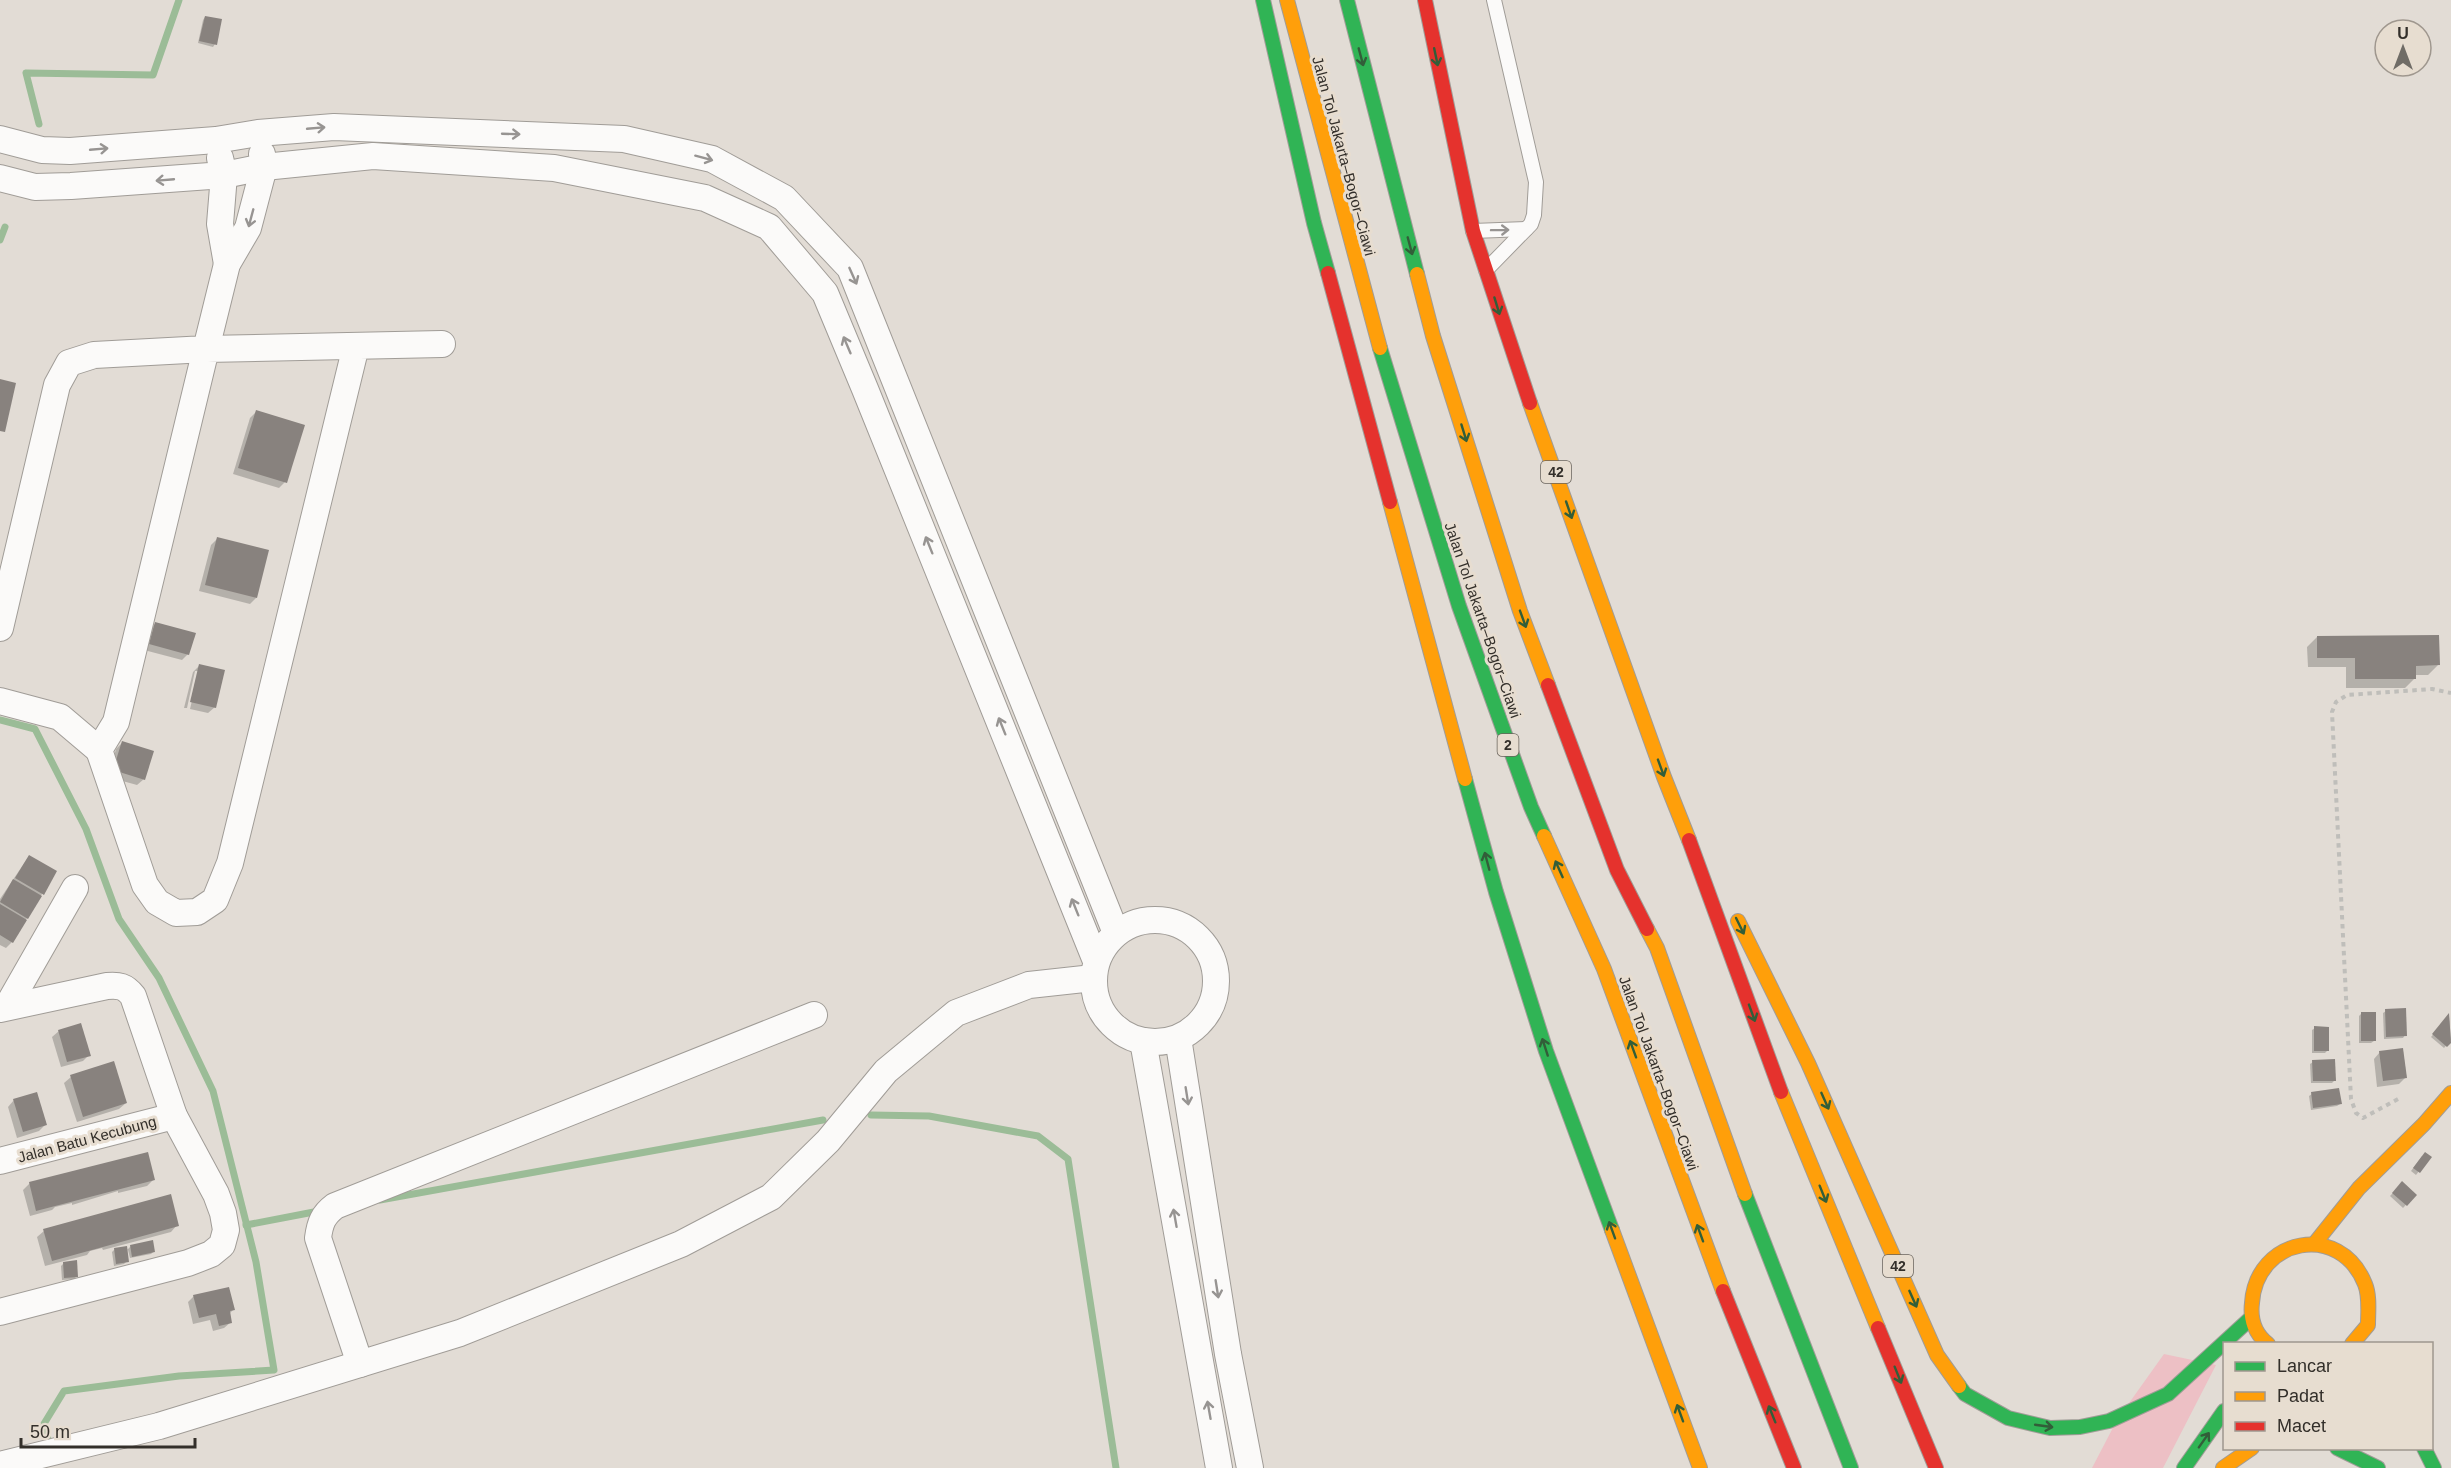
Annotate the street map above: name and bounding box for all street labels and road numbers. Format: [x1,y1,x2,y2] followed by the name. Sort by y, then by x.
[1309,54,1379,258] street label: Jalan Tol Jakarta–Bogor–Ciawi
[1541,461,1571,483] road number: 42
[1441,520,1525,720] street label: Jalan Tol Jakarta–Bogor–Ciawi
[1498,734,1518,756] road number: 2
[1616,973,1702,1173] street label: Jalan Tol Jakarta–Bogor–Ciawi
[16,1112,158,1166] street label: Jalan Batu Kecubung
[1883,1255,1913,1277] road number: 42

